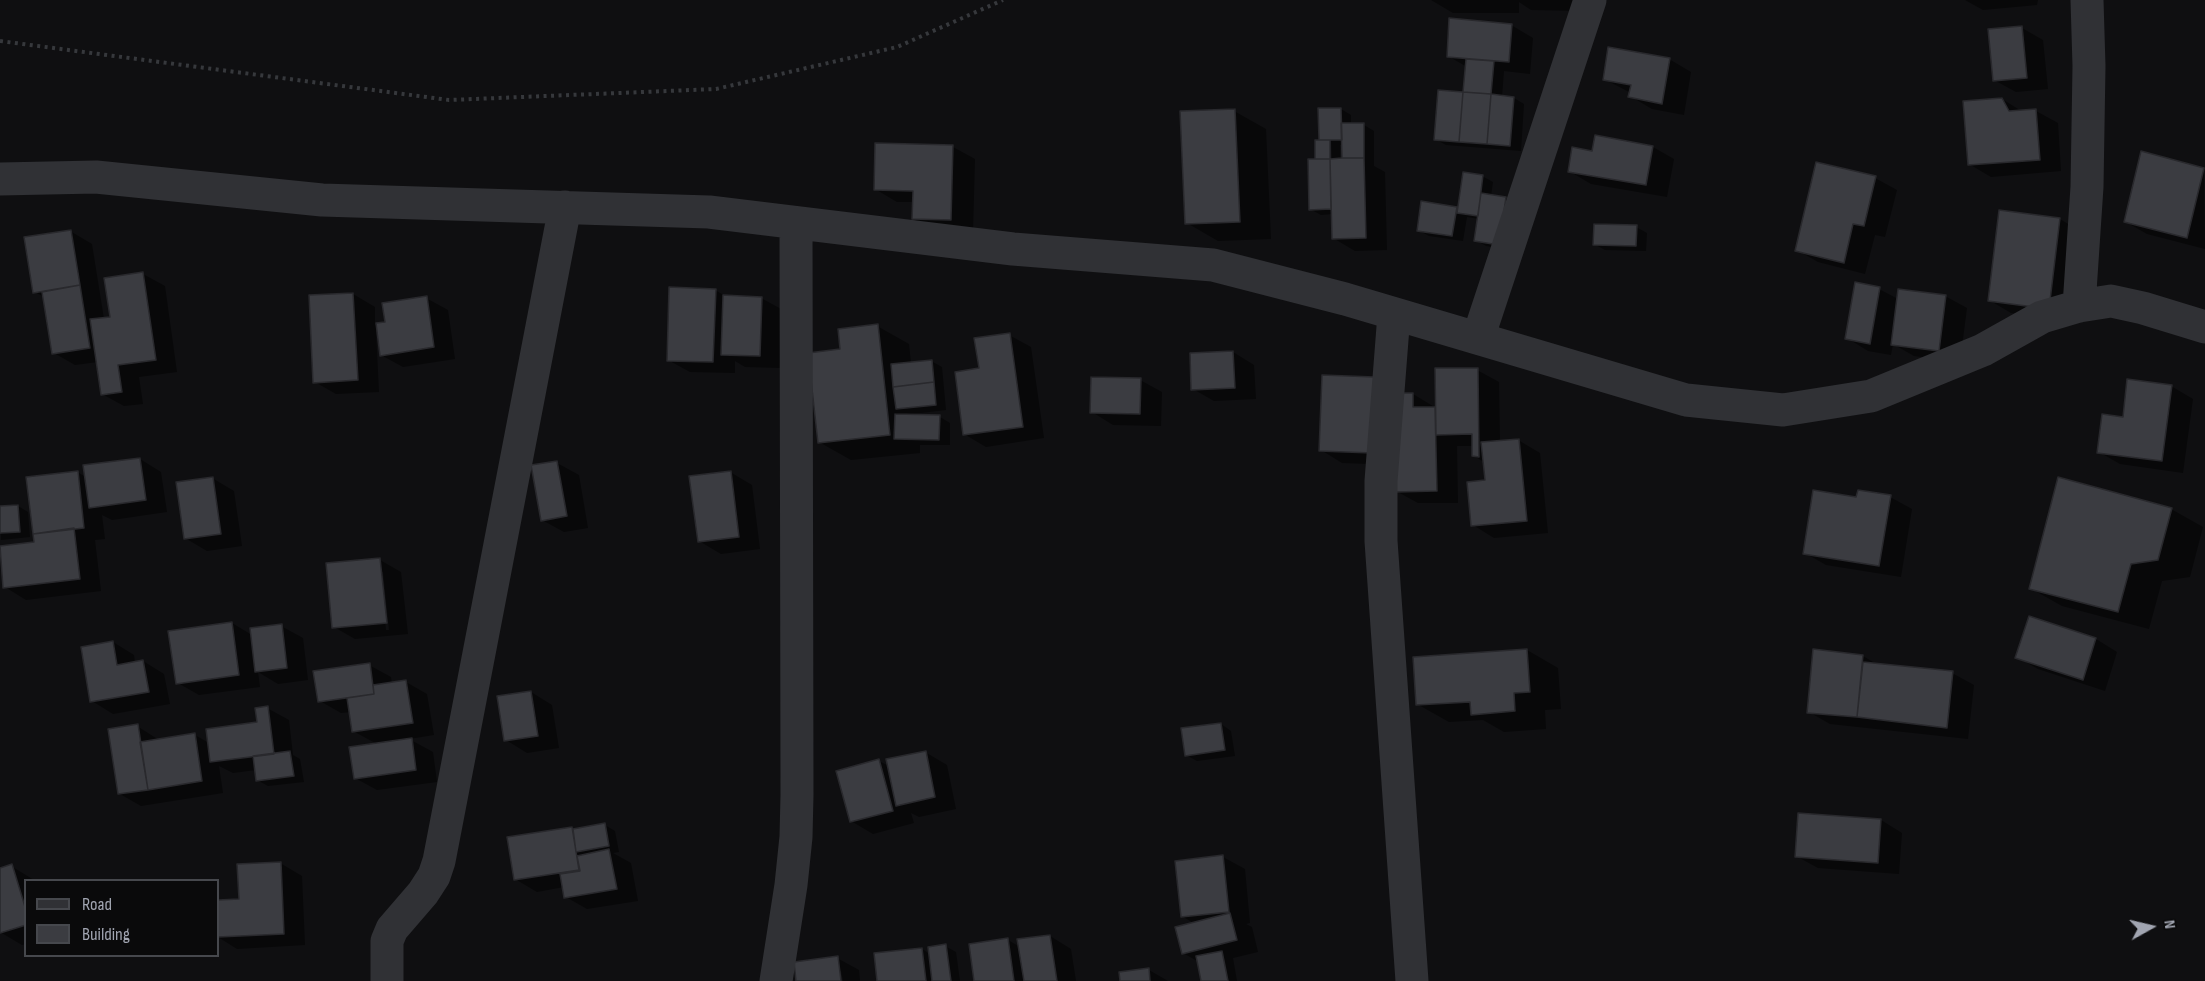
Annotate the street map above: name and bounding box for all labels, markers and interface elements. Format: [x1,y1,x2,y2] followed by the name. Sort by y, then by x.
[24,879,219,957] legend
[82,894,112,915] text: Road
[2121,897,2181,957] north arrow
[2159,919,2179,930] text: N
[82,924,130,945] text: Building

